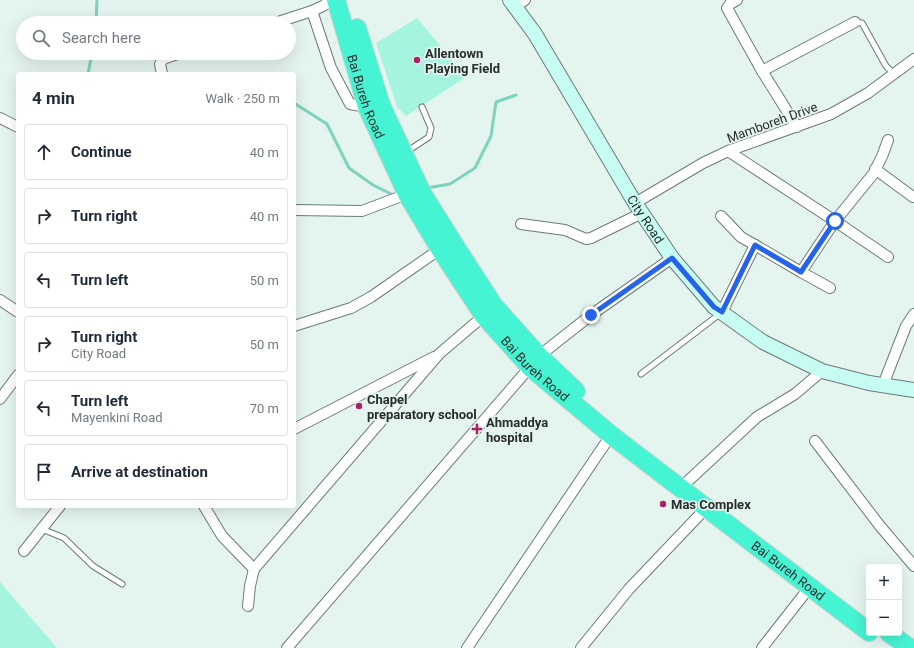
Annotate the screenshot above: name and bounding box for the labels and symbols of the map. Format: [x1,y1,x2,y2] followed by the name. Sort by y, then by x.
[425,46,500,76] place label: Allentown Playing Field
[344,53,387,141] street label: Bai Bureh Road
[412,55,422,65] marker: Allentown Playing Field
[725,99,820,146] street label: Mamboreh Drive
[624,192,667,246] street label: City Road
[826,212,844,230] route start
[582,306,600,324] route end
[498,333,572,405] street label: Bai Bureh Road
[367,392,477,422] place label: Chapel preparatory school
[354,401,364,411] marker: Chapel preparatory school
[486,415,548,445] place label: Ahmaddya hospital
[471,423,483,435] marker: Ahmaddya hospital
[671,497,751,512] place label: Mas Complex
[658,499,668,509] marker: Mas Complex
[748,538,828,604] street label: Bai Bureh Road

